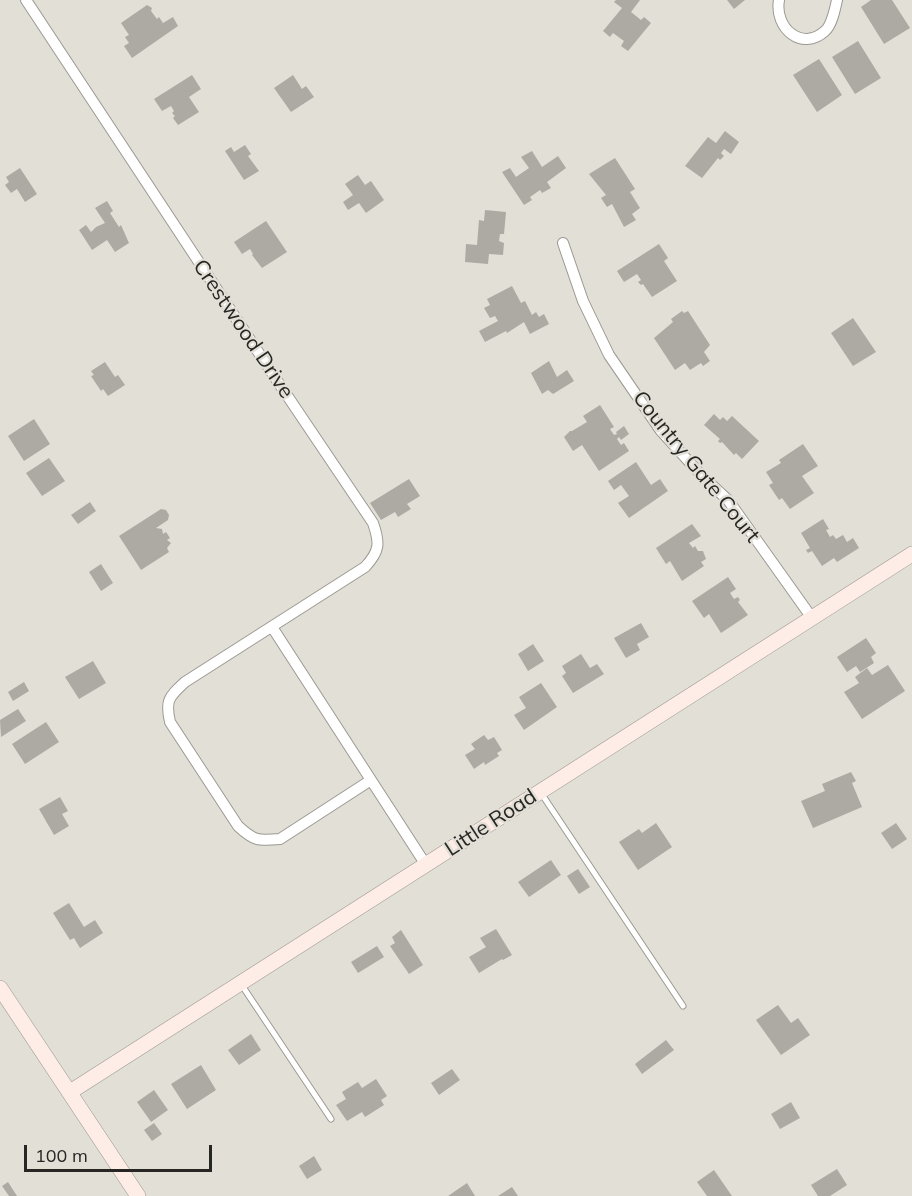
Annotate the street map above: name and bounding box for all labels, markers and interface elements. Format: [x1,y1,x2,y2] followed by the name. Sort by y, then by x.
[187,255,299,403] street label: Crestwood Drive
[627,386,765,548] street label: Country Gate Court
[440,784,542,862] street label: Little Road
[27,1133,214,1171] scale bar
[35,1144,88,1167] text: 100 m

